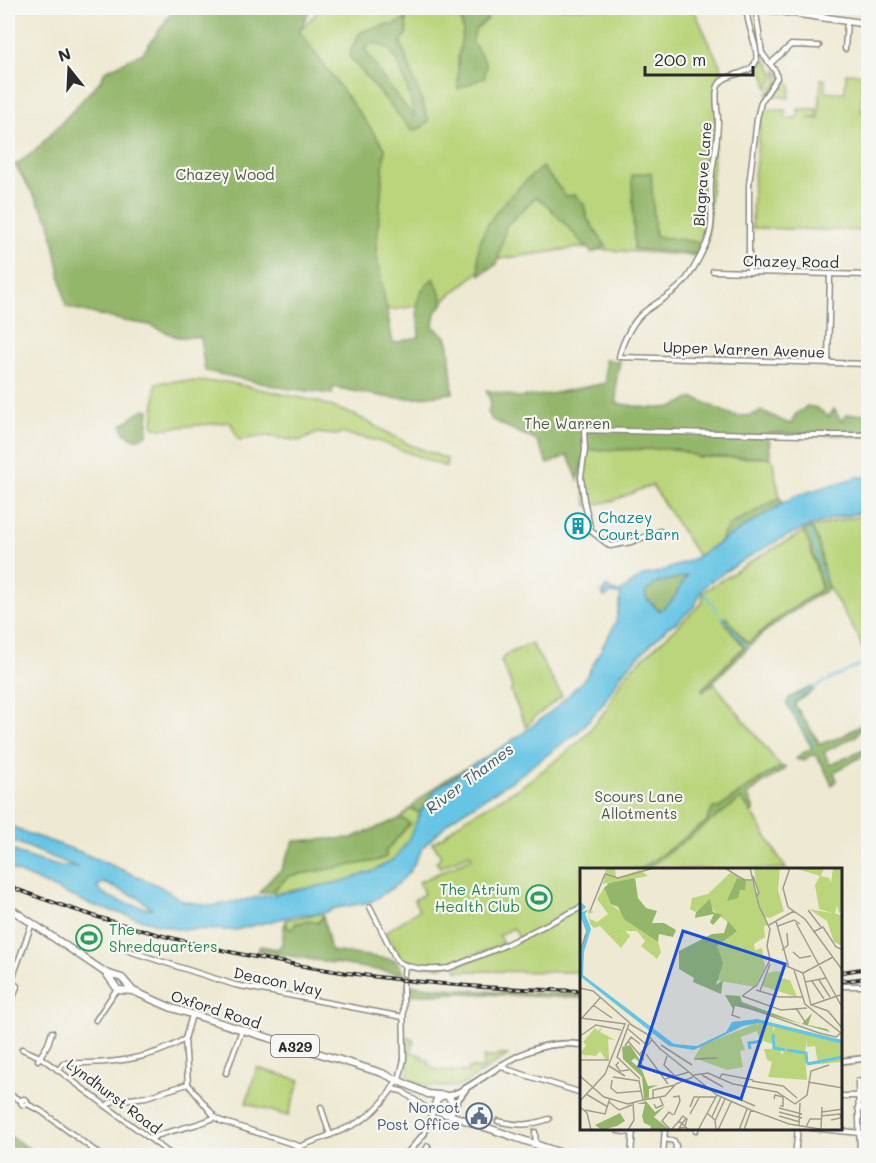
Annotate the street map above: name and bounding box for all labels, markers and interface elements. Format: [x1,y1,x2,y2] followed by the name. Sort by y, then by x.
[39,39,99,99] north arrow
[645,39,753,77] scale bar
[55,42,73,66] text: N
[654,47,706,71] text: 200 m
[688,121,716,227] street label: Blagrave Lane
[175,164,275,184] park label: Chazey Wood
[743,250,839,272] street label: Chazey Road
[663,336,825,362] street label: Upper Warren Avenue
[524,413,610,433] park label: The Warren
[598,507,679,544] place label: Chazey Court Barn
[563,511,593,541] building icon: Chazey Court Barn
[421,738,517,818] water label: River Thames
[595,786,683,823] park label: Scours Lane Allotments
[580,868,843,1130] inset map
[435,879,520,916] place label: The Atrium Health Club
[524,883,554,913] sports icon: The Atrium Health Club
[109,919,218,956] place label: The Shredquarters
[74,923,104,953] sports icon: The Shredquarters
[232,962,324,1000] street label: Deacon Way
[168,985,264,1033] street label: Oxford Road
[271,1035,319,1057] road number: A329
[63,1054,165,1138] street label: Lyndhurst Road
[377,1097,460,1134] place label: Norcot Post Office
[464,1101,494,1131] public building icon: Norcot Post Office

